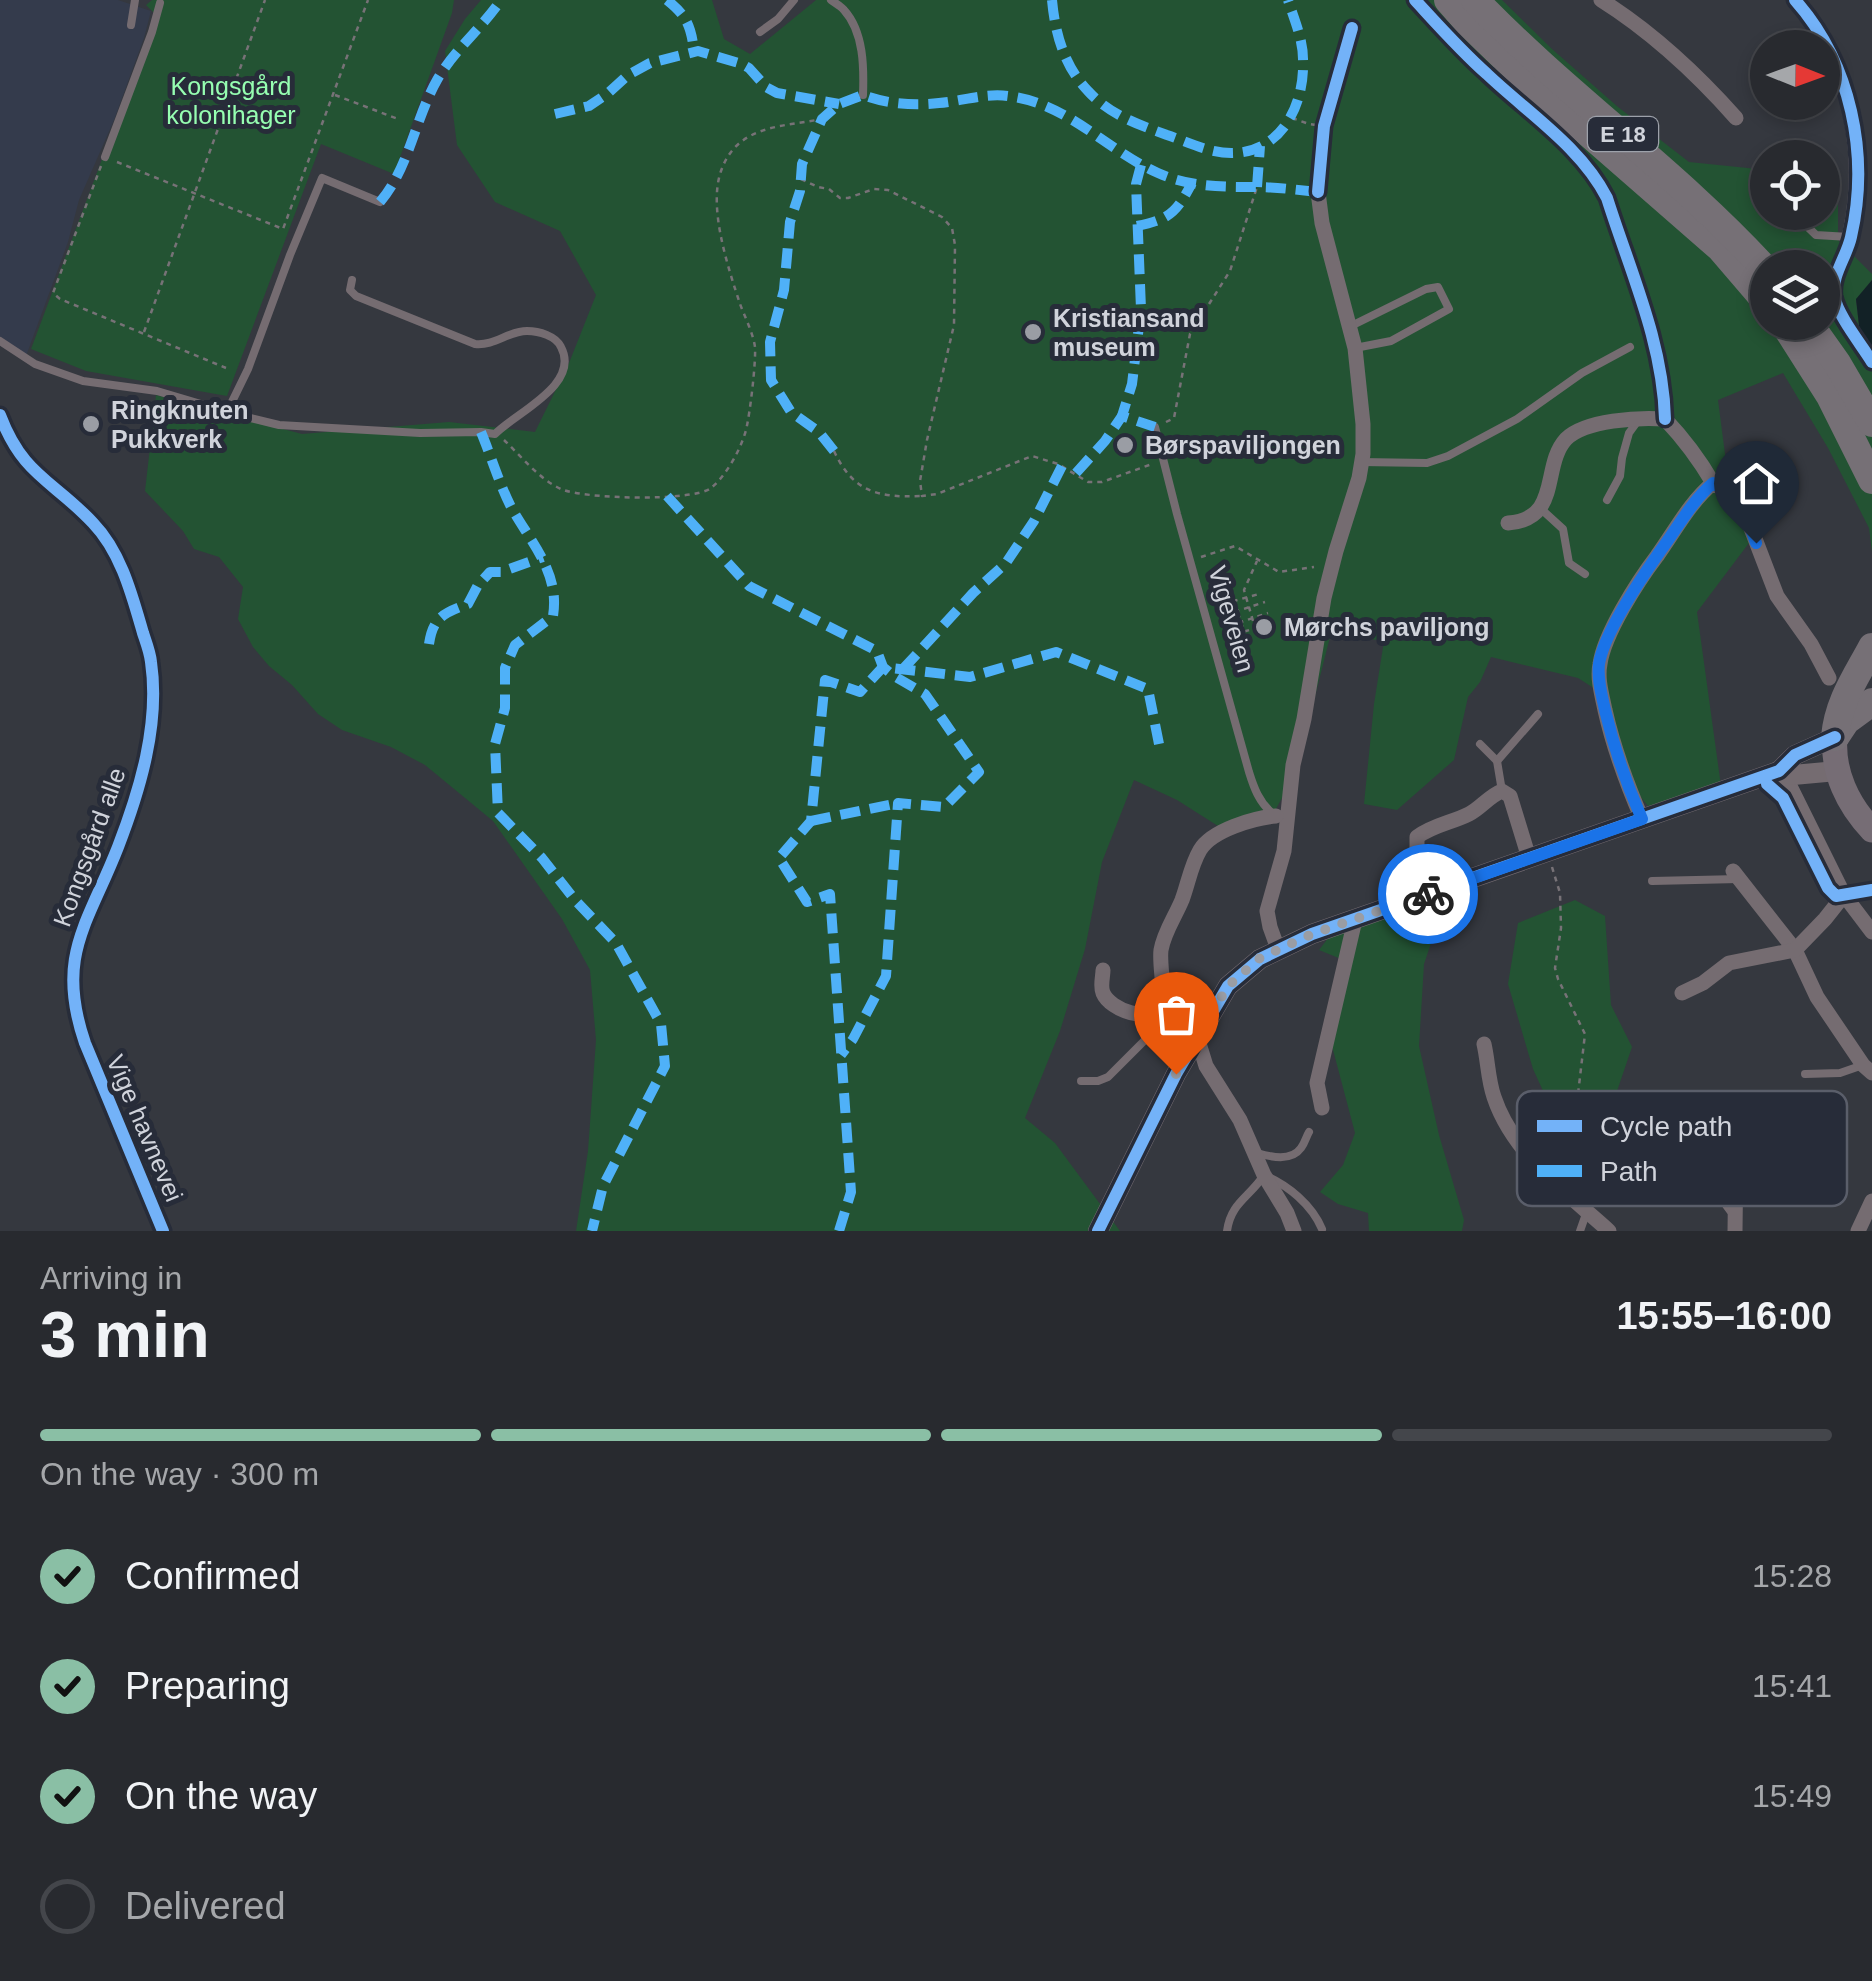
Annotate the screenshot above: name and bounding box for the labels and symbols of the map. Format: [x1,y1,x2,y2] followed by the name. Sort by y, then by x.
[1750,30,1840,120] north arrow
[166,72,296,129] park label: Kongsgård kolonihager
[1588,117,1658,151] road number: E 18
[1053,304,1204,361] place label: Kristiansand museum
[1022,321,1044,343] marker: Kristiansand museum
[111,396,249,453] place label: Ringknuten Pukkverk
[80,413,102,435] marker: Ringknuten Pukkverk
[1145,431,1341,459] place label: Børspaviljongen
[1114,434,1136,456] marker: Børspaviljongen
[1714,441,1799,544] pin
[1203,563,1261,675] street label: Vigeveien
[1284,613,1490,641] place label: Mørchs paviljong
[1253,616,1275,638] marker: Mørchs paviljong
[47,764,131,930] street label: Kongsgård alle
[1378,844,1478,944] courier
[1134,972,1219,1075] pin
[102,1050,188,1206] street label: Vige havnevei
[1517,1091,1847,1206] legend
[1600,1111,1732,1142] text: Cycle path
[1600,1156,1658,1187] text: Path

